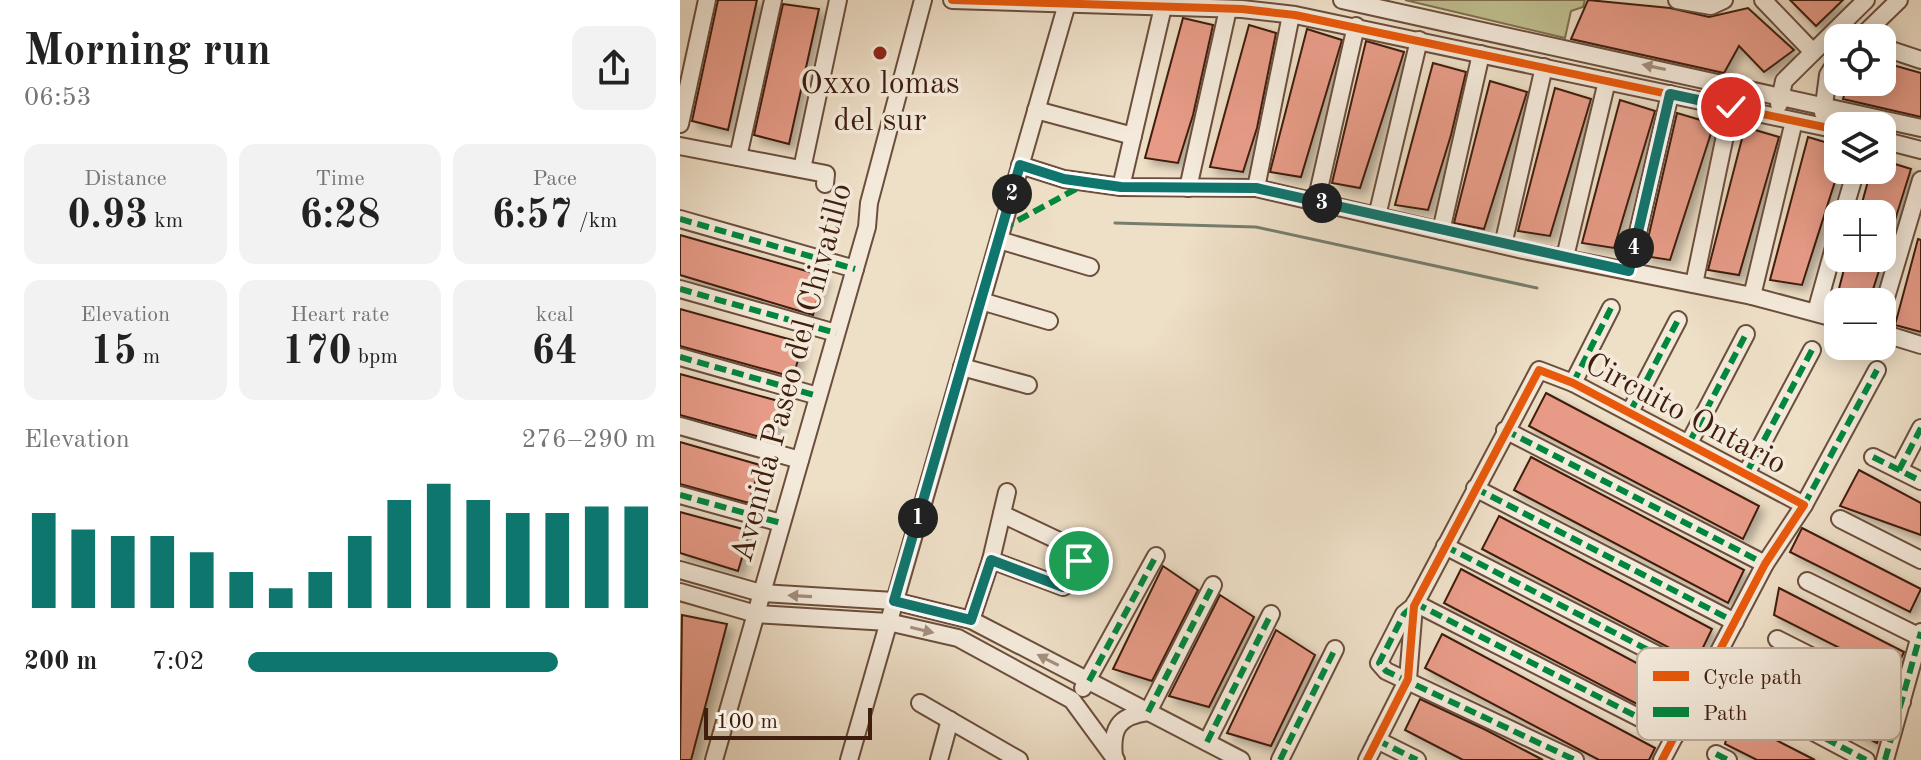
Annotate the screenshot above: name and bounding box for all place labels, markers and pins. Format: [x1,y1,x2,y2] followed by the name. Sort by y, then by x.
[871,44,889,62] marker: Oxxo lomas del sur
[800,69,960,138] place label: Oxxo lomas del sur
[1697,73,1765,141] pin
[992,174,1032,214] pin: 2
[1302,183,1342,223] pin: 3
[1614,228,1654,268] pin: 4
[898,498,938,538] pin: 1
[1045,527,1113,595] pin

